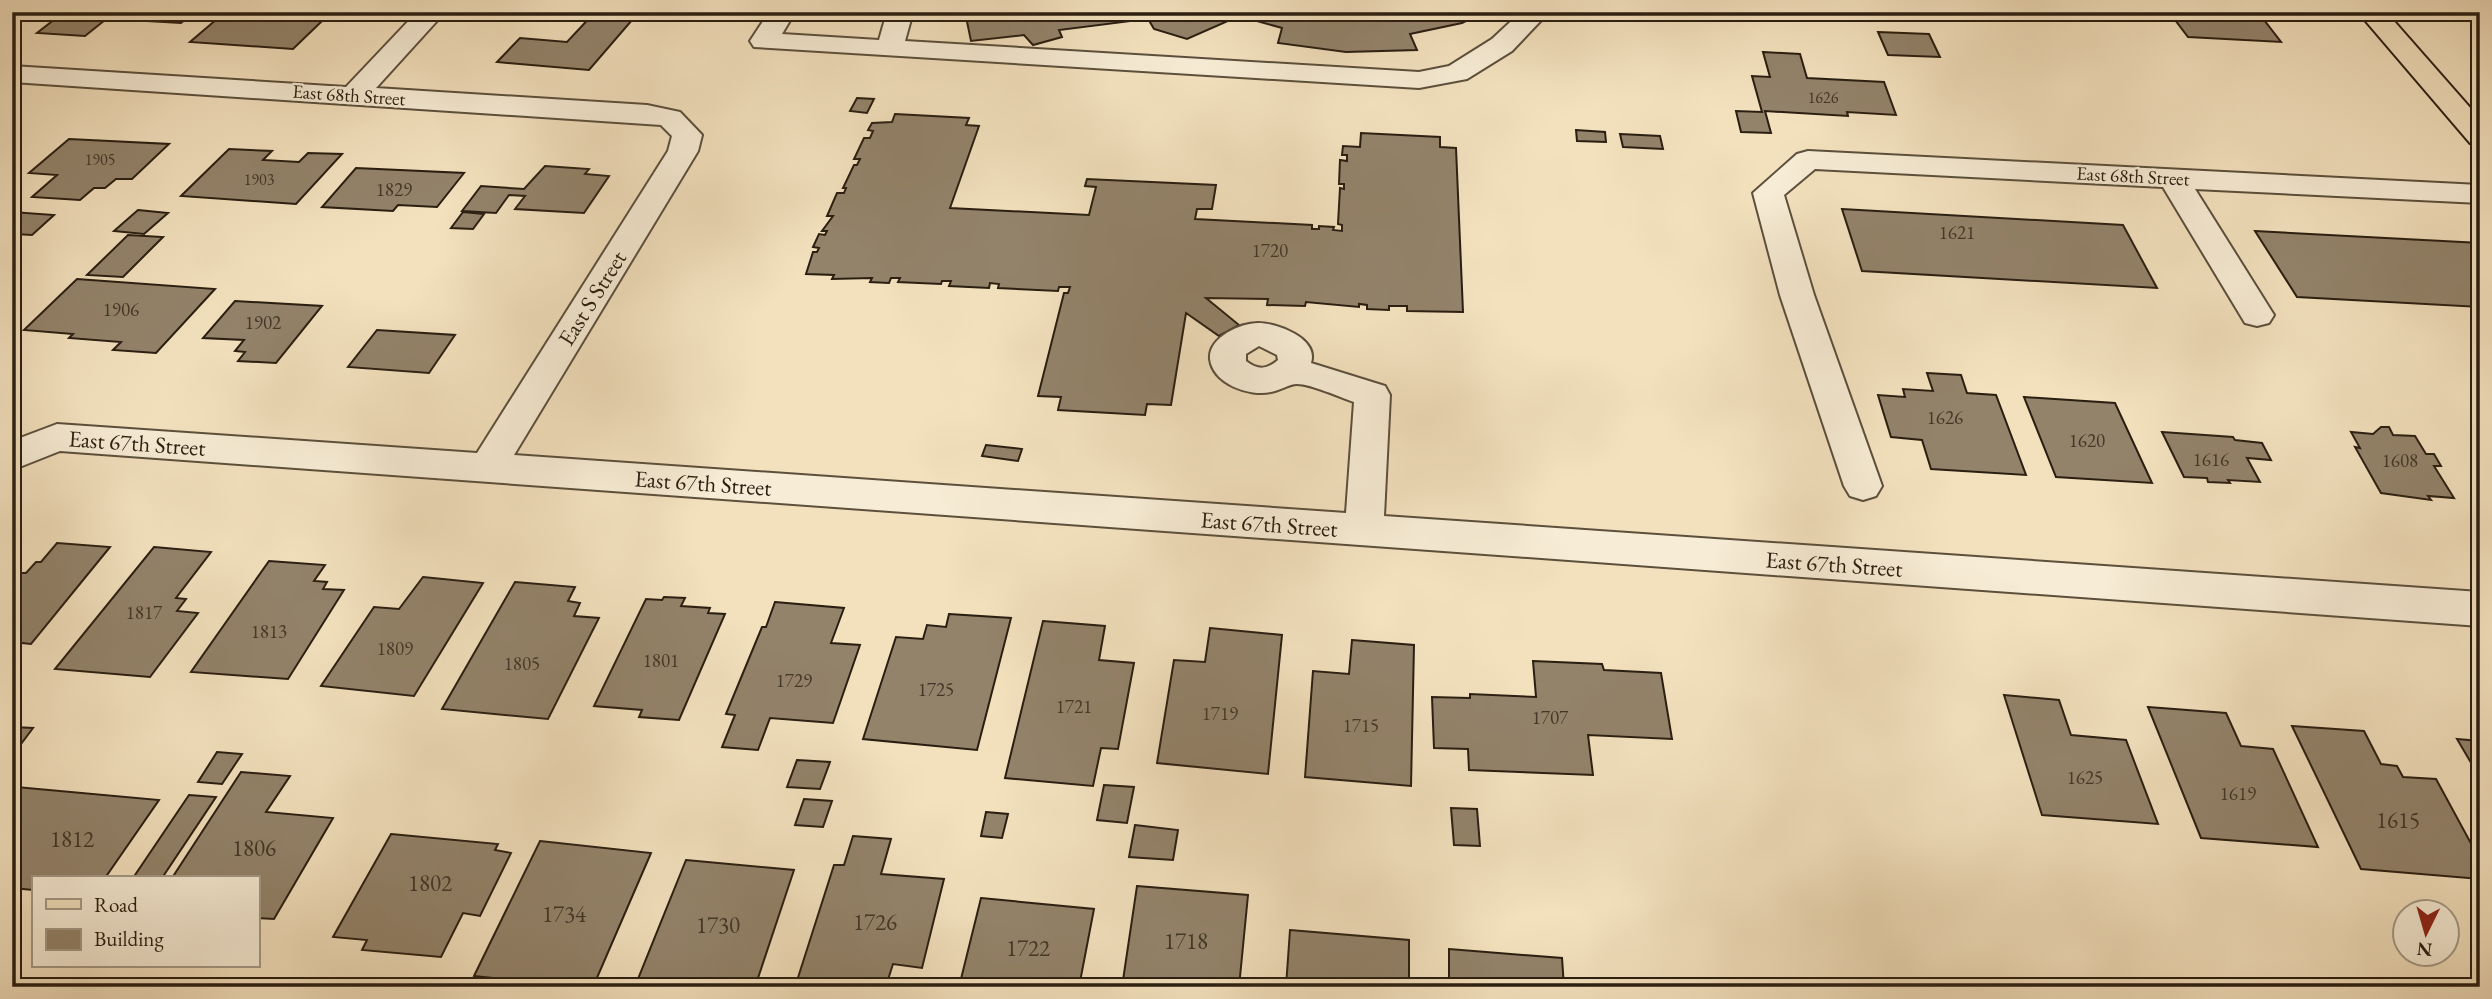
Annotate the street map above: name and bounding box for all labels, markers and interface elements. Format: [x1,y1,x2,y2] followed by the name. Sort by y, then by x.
[292,79,406,111] street label: East 68th Street
[1808,87,1839,108] house number: 1626
[85,149,115,170] house number: 1905
[2076,161,2190,191] street label: East 68th Street
[244,169,275,190] house number: 1903
[376,177,412,202] house number: 1829
[1939,220,1975,245] house number: 1621
[1252,238,1288,263] house number: 1720
[551,244,633,351] street label: East S Street
[103,297,139,322] house number: 1906
[245,310,281,335] house number: 1902
[1927,405,1963,430] house number: 1626
[68,423,207,463] street label: East 67th Street
[2069,428,2105,453] house number: 1620
[2193,447,2229,472] house number: 1616
[2382,448,2418,473] house number: 1608
[634,463,773,503] street label: East 67th Street
[1200,504,1339,544] street label: East 67th Street
[1765,544,1904,584] street label: East 67th Street
[126,600,163,625] house number: 1817
[251,619,287,644] house number: 1813
[377,636,413,661] house number: 1809
[643,648,679,673] house number: 1801
[504,651,540,676] house number: 1805
[776,668,812,693] house number: 1729
[918,677,954,702] house number: 1725
[1056,694,1092,719] house number: 1721
[1202,701,1238,726] house number: 1719
[1532,705,1569,730] house number: 1707
[1343,713,1379,738] house number: 1715
[2067,765,2103,790] house number: 1625
[2220,781,2256,806] house number: 1619
[2376,805,2420,835] house number: 1615
[50,824,94,854] house number: 1812
[232,833,276,863] house number: 1806
[408,868,452,898] house number: 1802
[32,876,259,968] legend
[94,891,138,918] text: Road
[2390,898,2460,968] north arrow
[542,899,587,929] house number: 1734
[853,907,897,937] house number: 1726
[696,910,740,940] house number: 1730
[94,925,164,952] text: Building
[1164,926,1208,956] house number: 1718
[1006,933,1050,963] house number: 1722
[2415,936,2433,963] text: N

